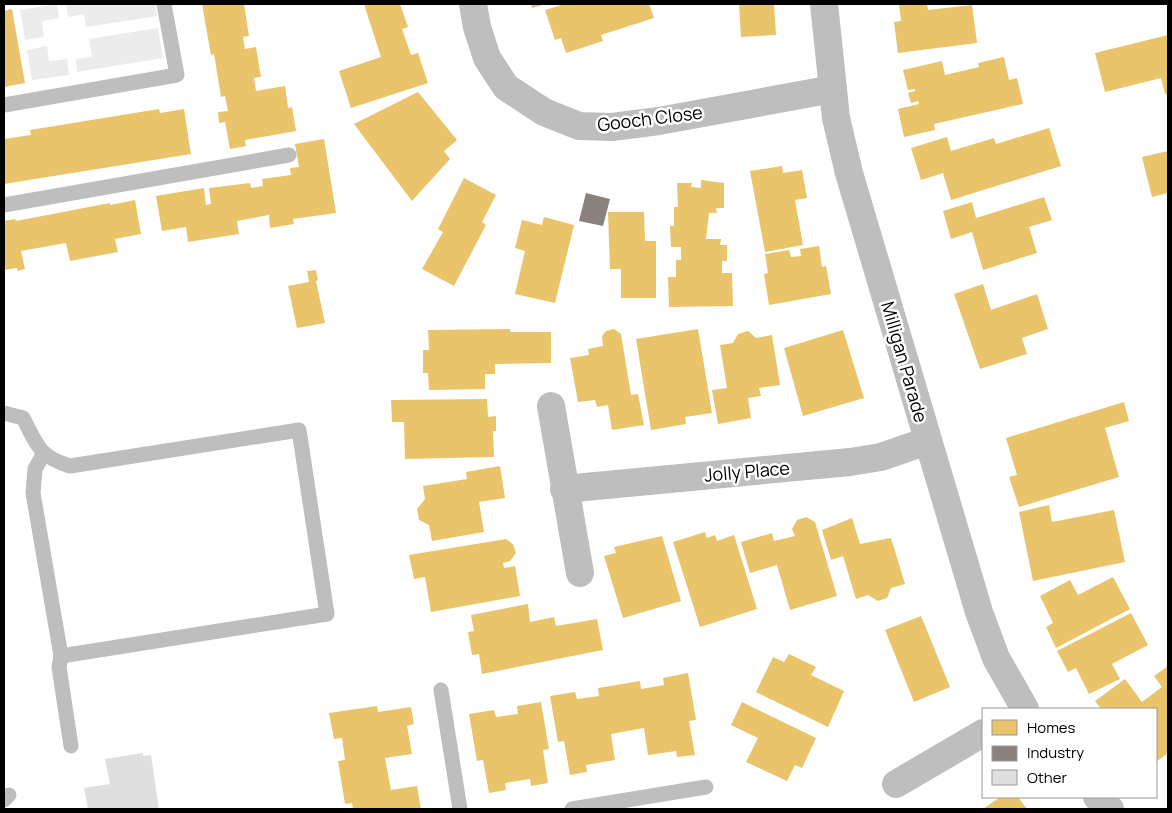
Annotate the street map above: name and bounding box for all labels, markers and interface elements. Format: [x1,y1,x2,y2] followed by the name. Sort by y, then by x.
[596,100,704,136] street label: Gooch Close
[876,299,934,425] street label: Milligan Parade
[703,455,791,487] street label: Jolly Place
[982,708,1157,798] legend
[1027,717,1076,738] text: Homes
[1027,742,1084,763] text: Industry
[1027,767,1068,788] text: Other

